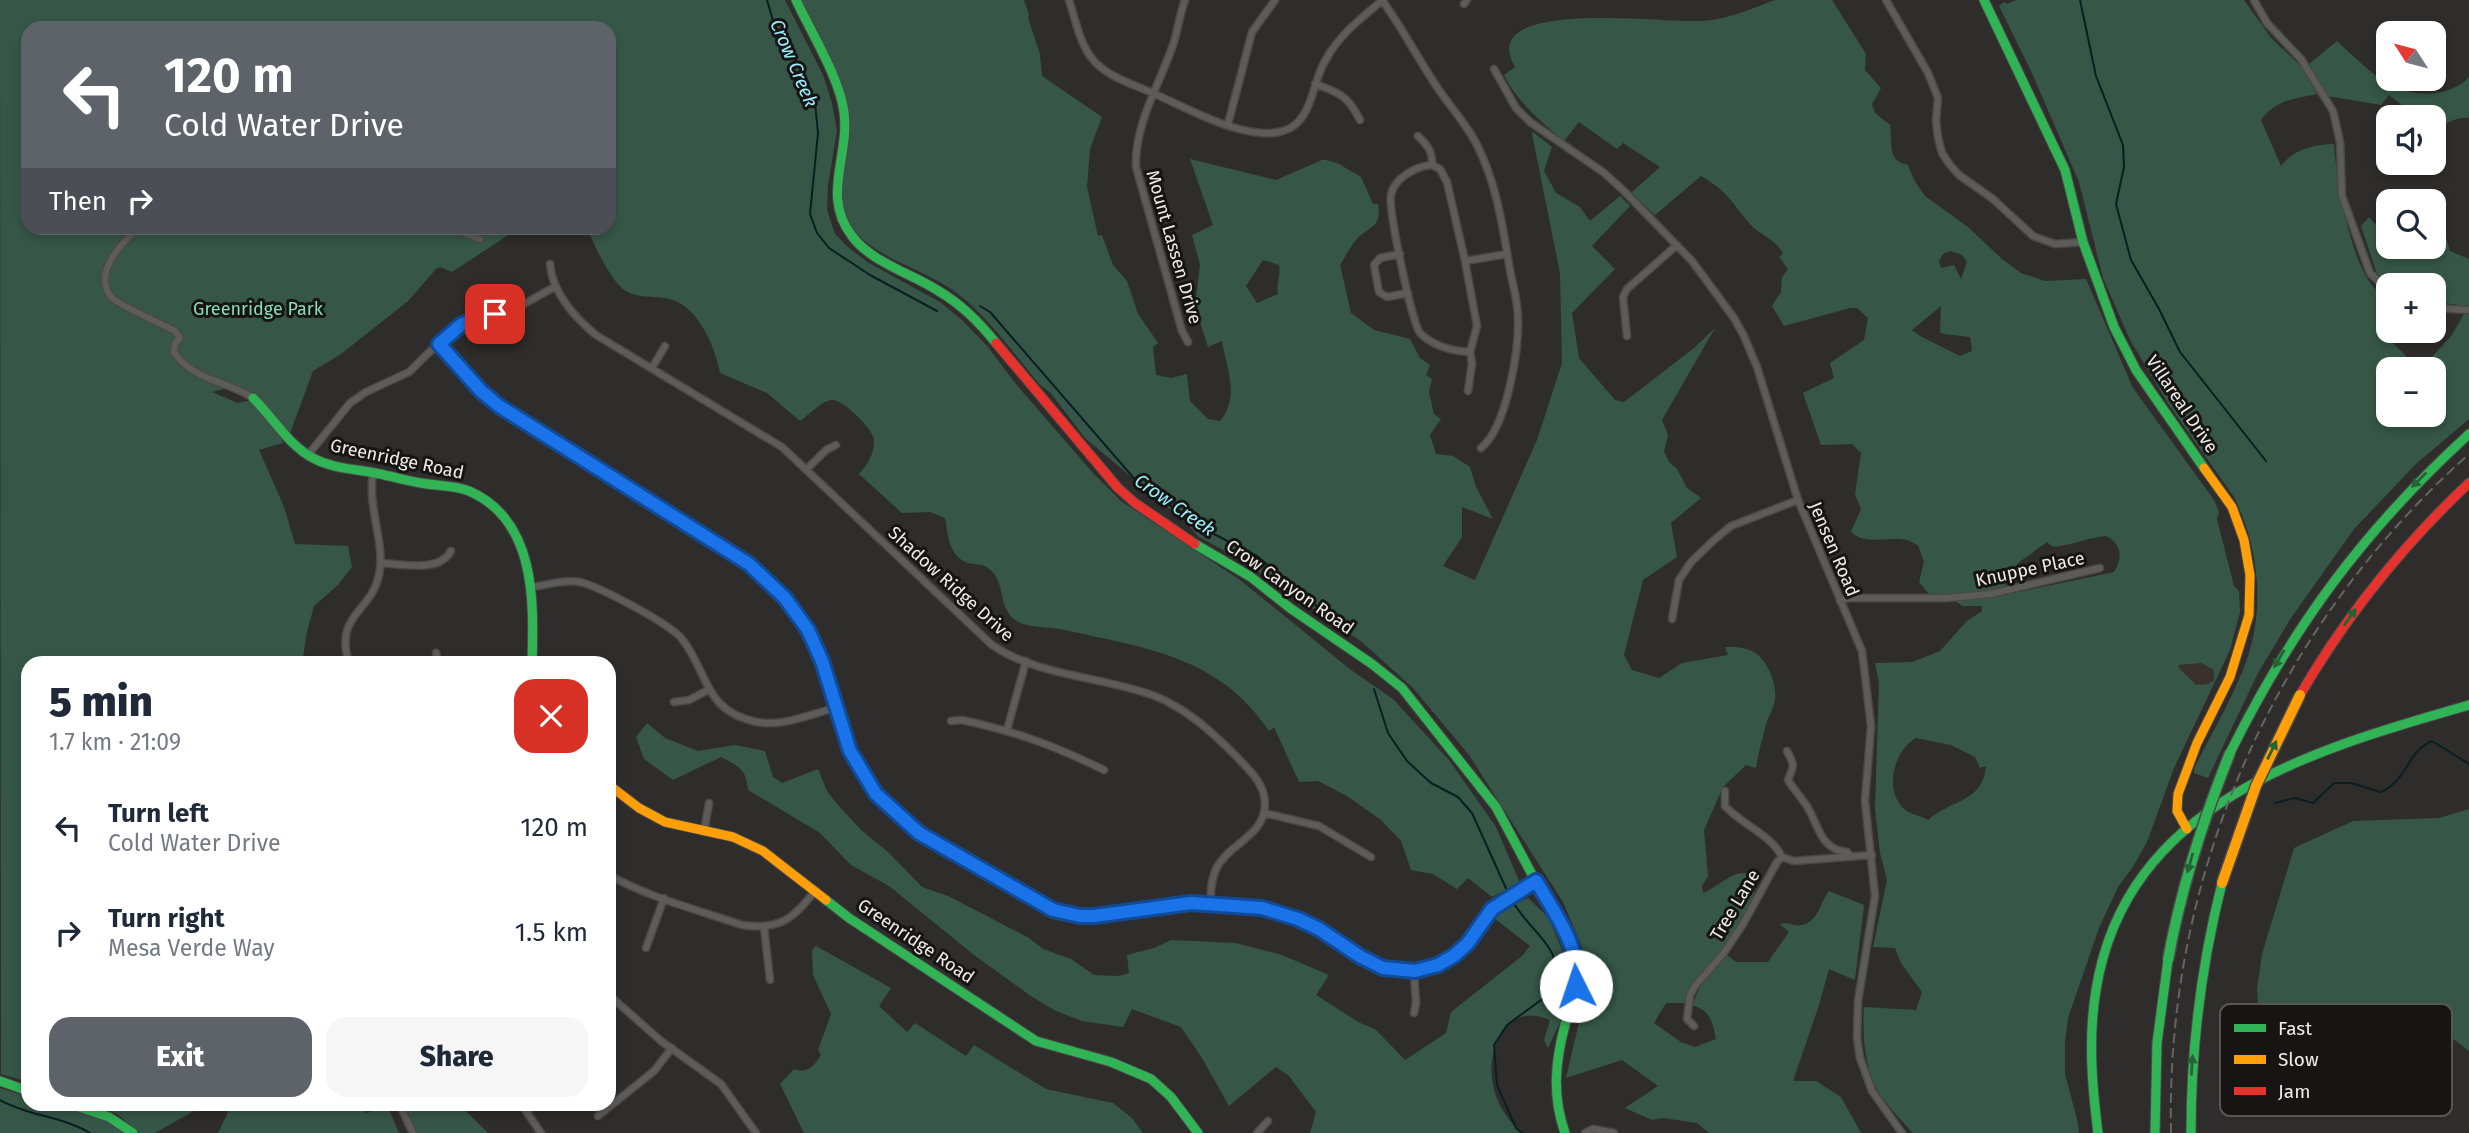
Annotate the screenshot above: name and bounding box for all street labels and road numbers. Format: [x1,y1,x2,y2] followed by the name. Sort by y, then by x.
[1141,167,1207,327] street label: Mount Lassen Drive
[2141,351,2223,457] street label: Villareal Drive
[328,434,466,484] street label: Greenridge Road
[1804,498,1864,600] street label: Jensen Road
[884,522,1018,646] street label: Shadow Ridge Drive
[1222,535,1358,639] street label: Crow Canyon Road
[1973,547,2087,591] street label: Knuppe Place
[1705,866,1765,944] street label: Tree Lane
[854,894,978,988] street label: Greenridge Road

